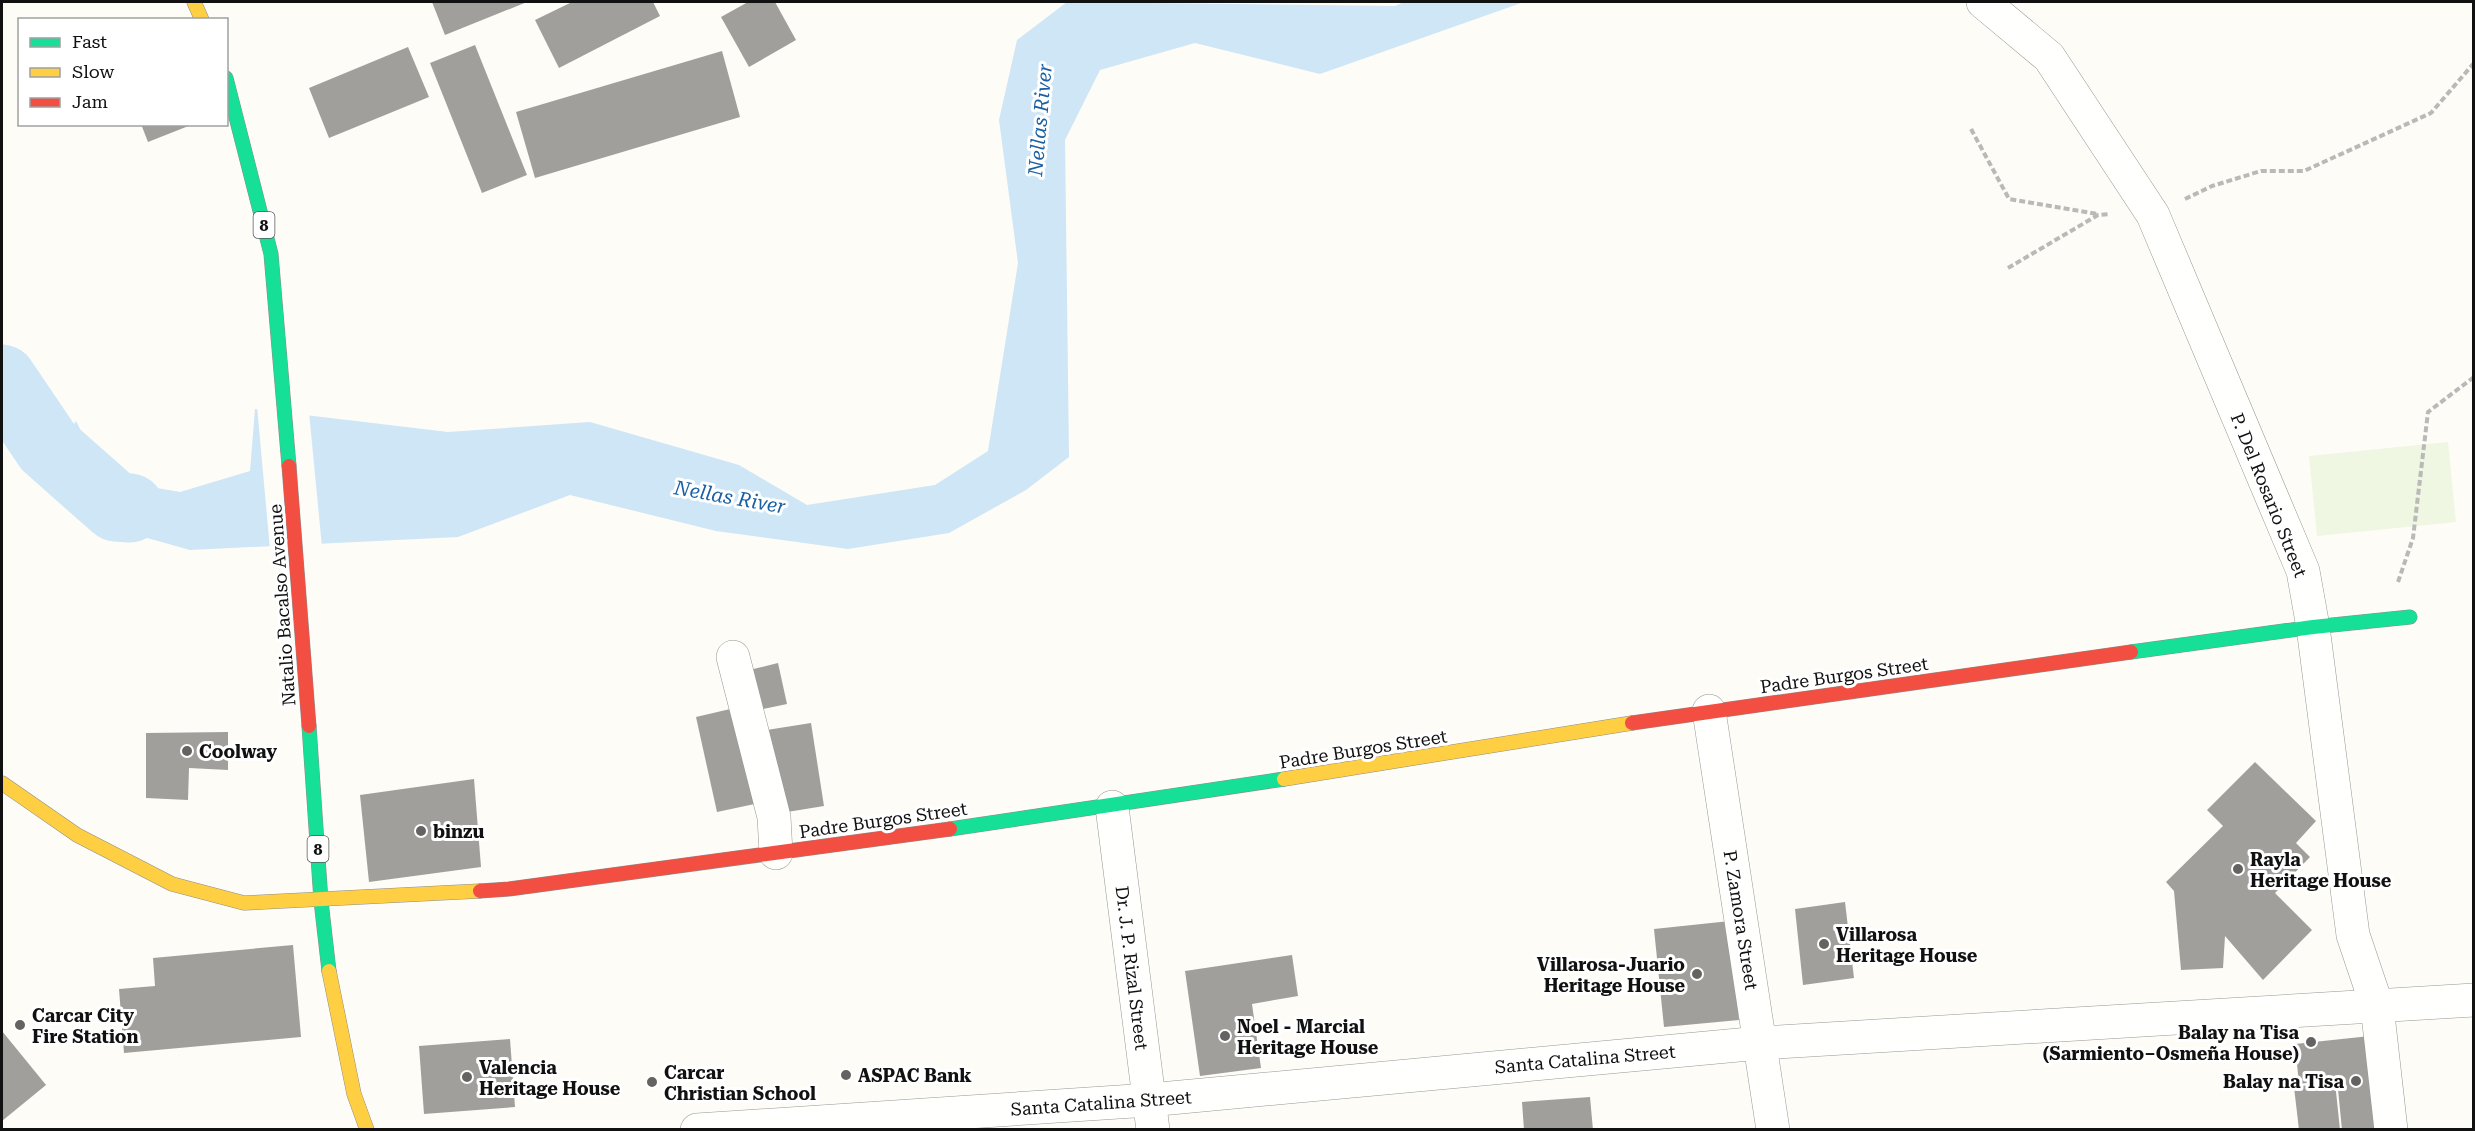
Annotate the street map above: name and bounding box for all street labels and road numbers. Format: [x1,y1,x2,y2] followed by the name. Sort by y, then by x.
[254,212,274,238] road number: 8
[2226,410,2312,580] street label: P. Del Rosario Street
[264,503,300,707] street label: Natalio Bacalso Avenue
[1759,653,1930,697] street label: Padre Burgos Street
[1278,725,1449,773] street label: Padre Burgos Street
[798,798,969,842] street label: Padre Burgos Street
[308,836,328,862] road number: 8
[1720,849,1762,992] street label: P. Zamora Street
[1111,885,1153,1052] street label: Dr. J. P. Rizal Street
[1494,1041,1677,1077] street label: Santa Catalina Street
[1010,1086,1192,1120] street label: Santa Catalina Street

